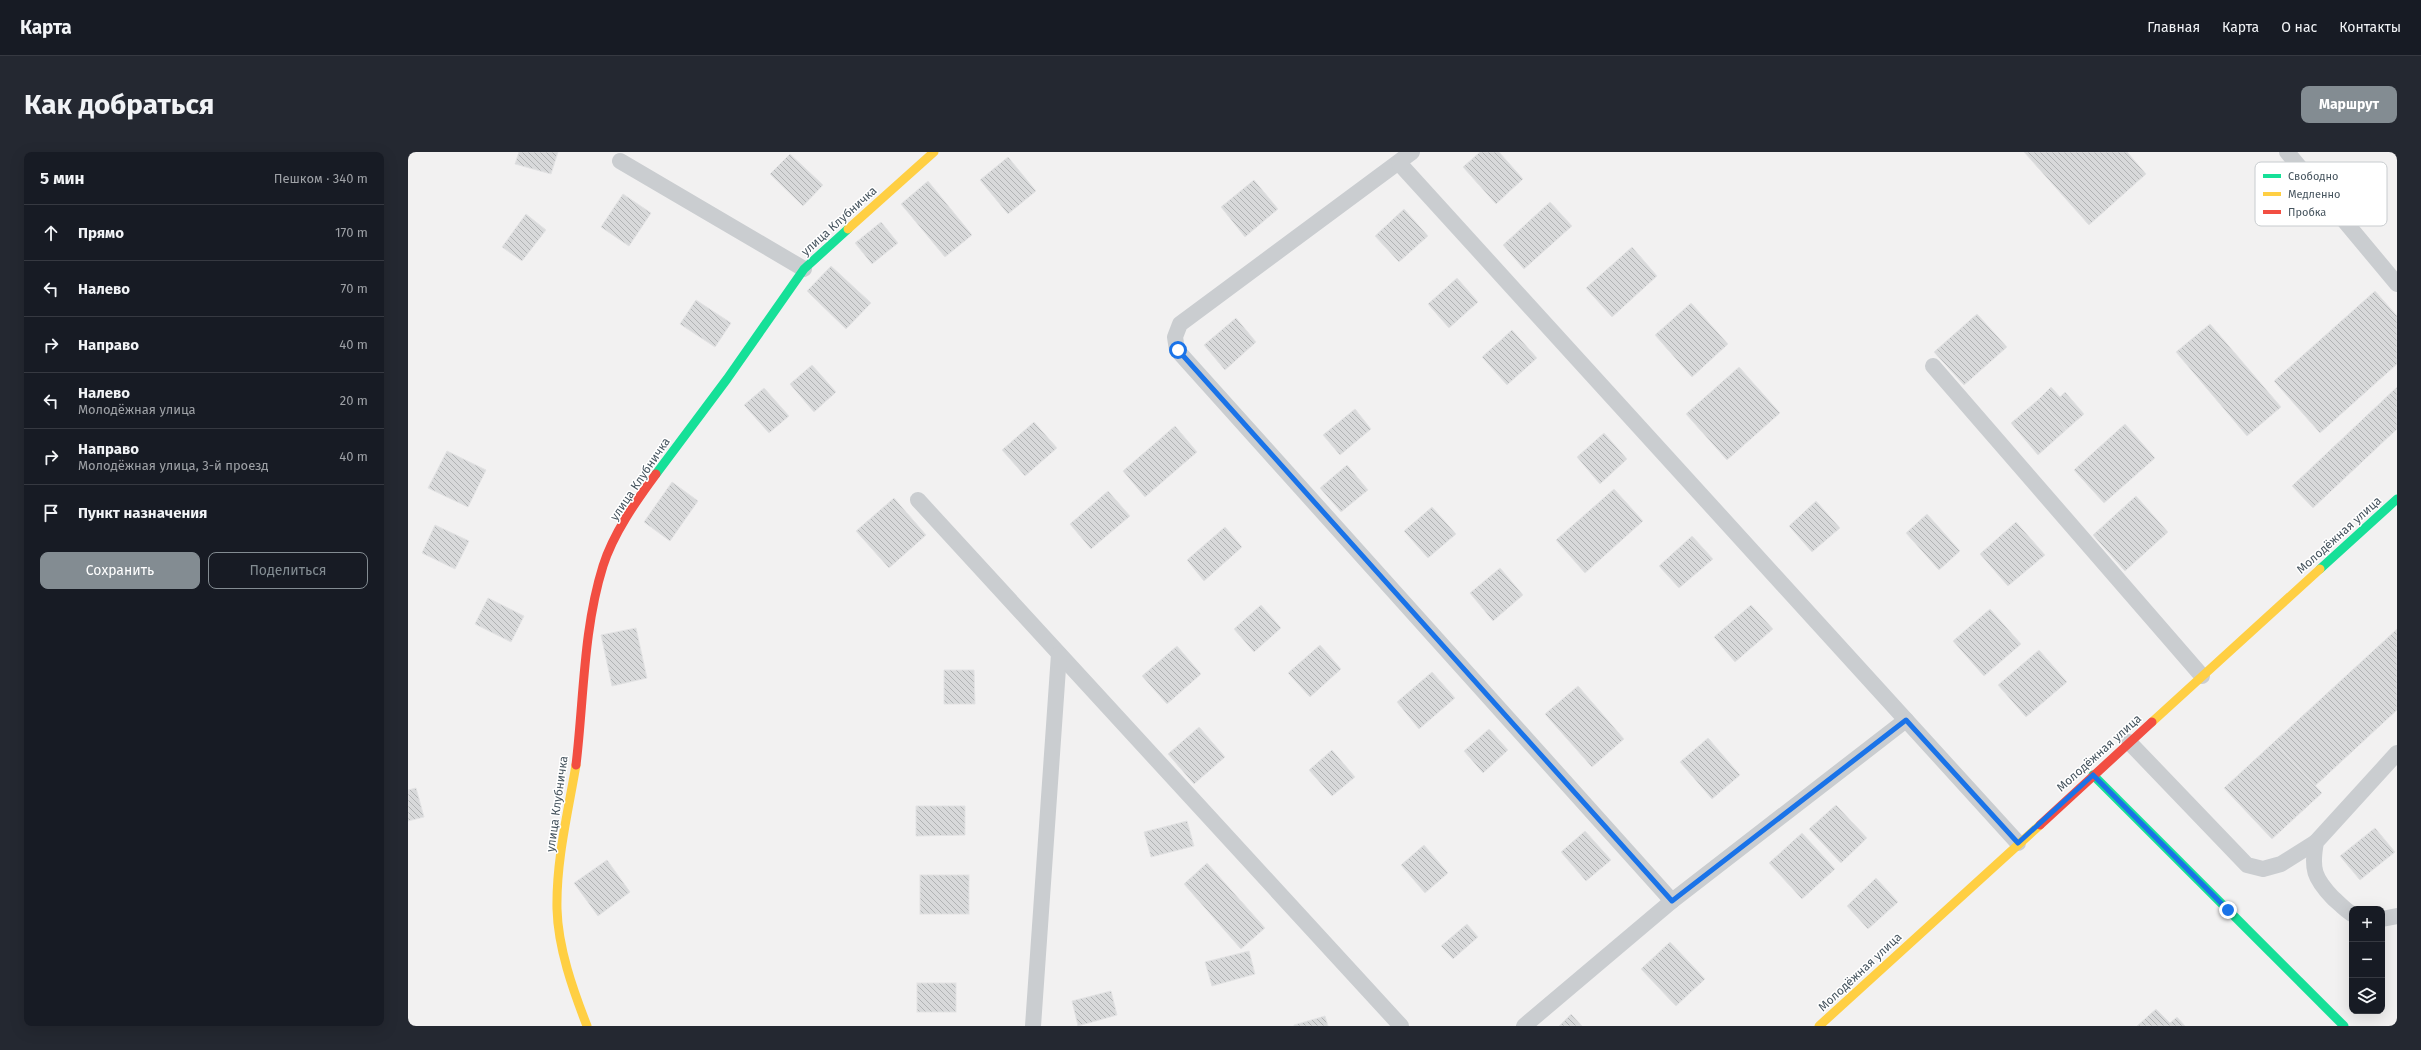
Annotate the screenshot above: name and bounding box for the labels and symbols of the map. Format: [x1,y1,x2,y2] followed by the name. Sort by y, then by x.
[2255,162,2387,226] legend
[2288,170,2338,183] text: Свободно
[798,183,880,259] street label: улица Клубничка
[2288,188,2340,201] text: Медленно
[2288,206,2326,219] text: Пробка
[1169,341,1187,359] route start
[607,435,673,523] street label: улица Клубничка
[2294,493,2384,577] street label: Молодёжная улица
[2054,711,2144,795] street label: Молодёжная улица
[543,755,571,853] street label: улица Клубничка
[2219,901,2237,919] route end
[1816,930,1904,1014] street label: Молодёжная улица

